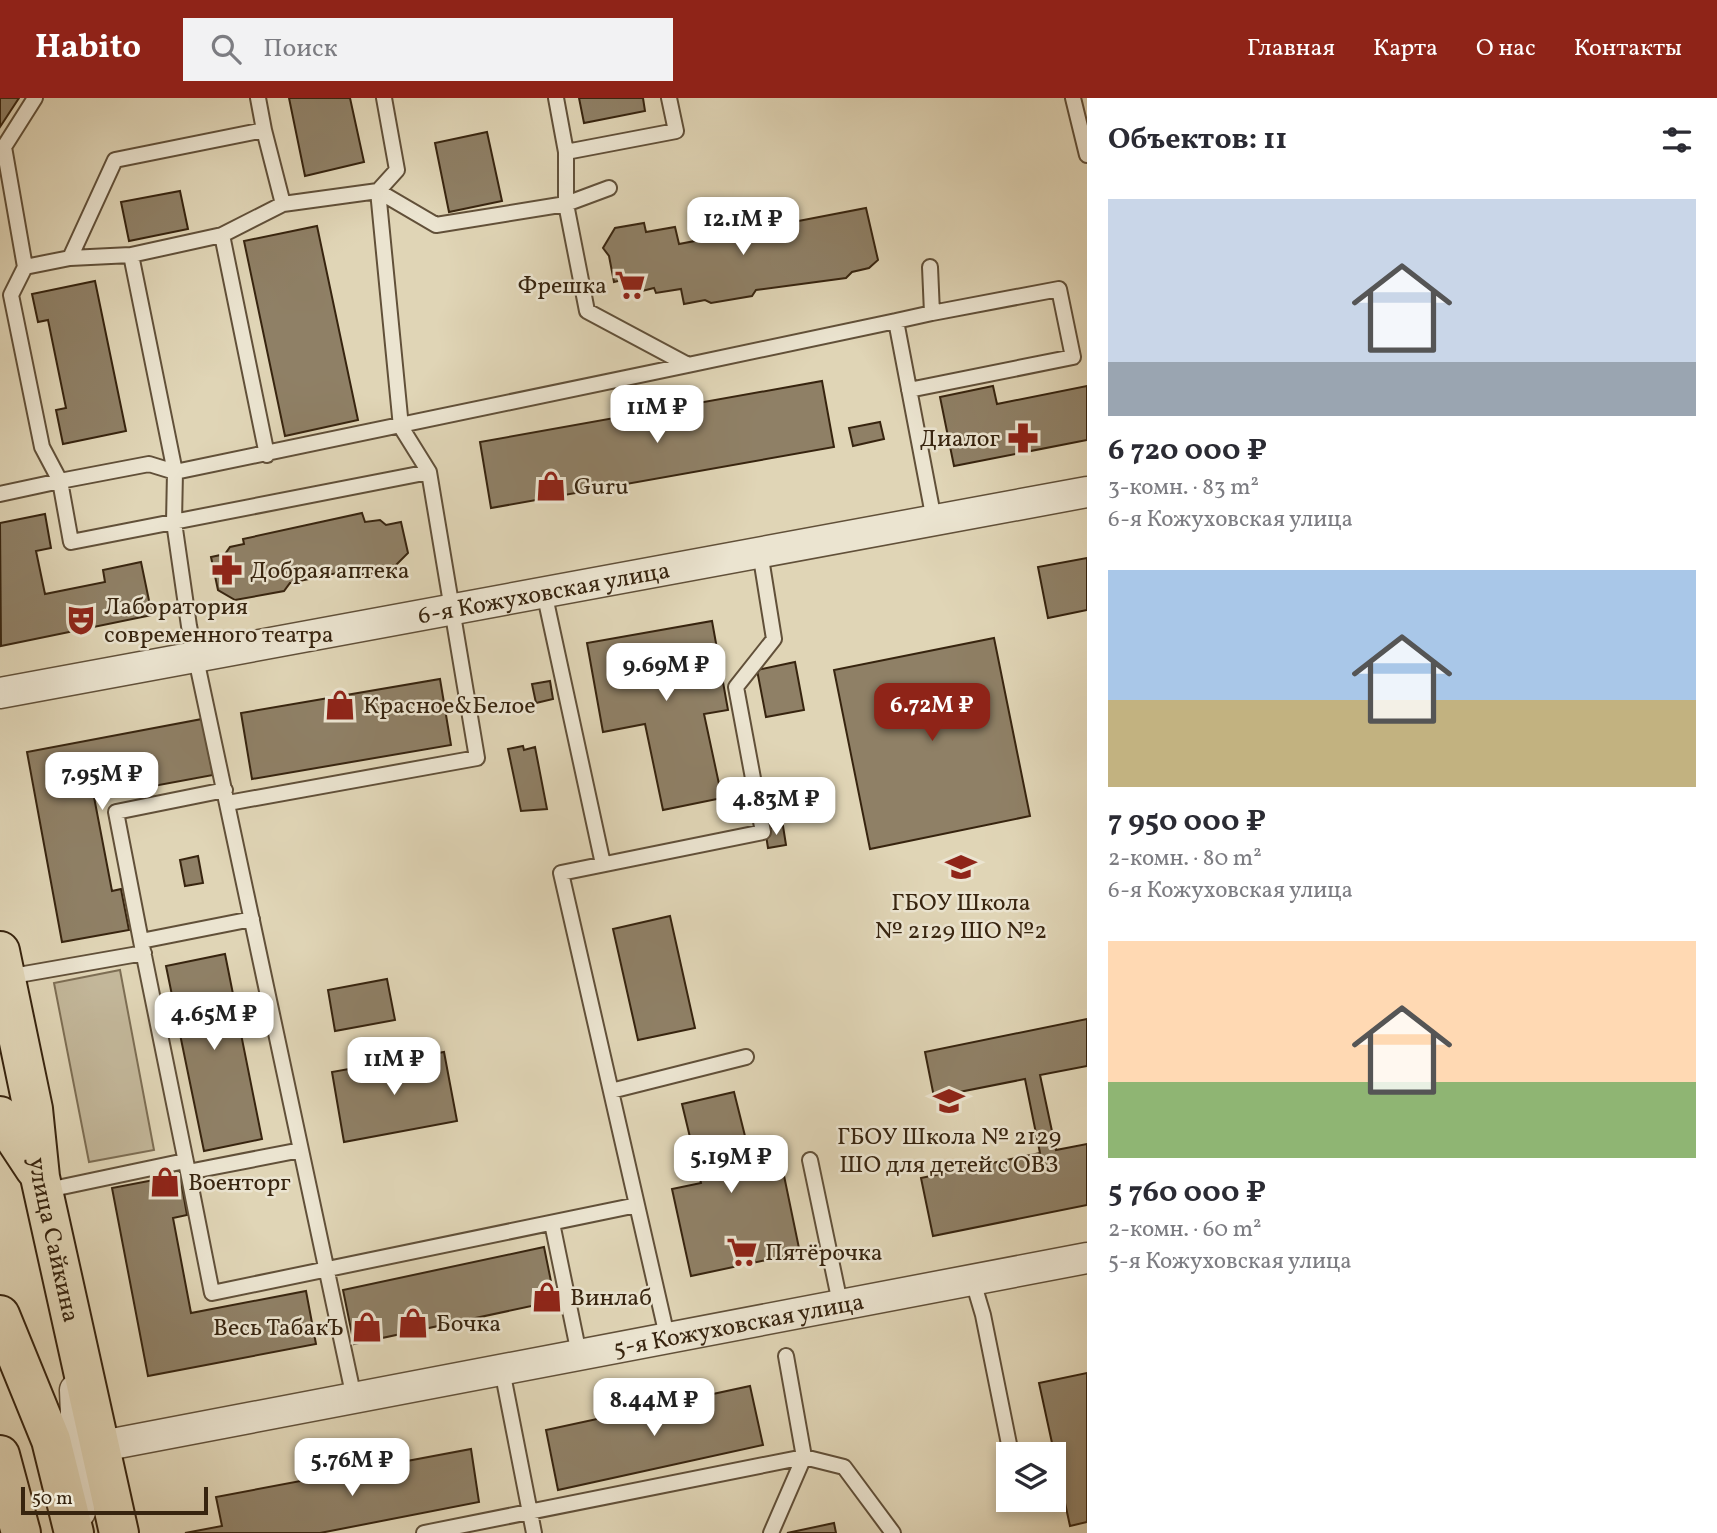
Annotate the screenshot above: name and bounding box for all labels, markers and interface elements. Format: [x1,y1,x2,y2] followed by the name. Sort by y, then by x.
[183,18,673,81] search box
[35,26,141,72] text: Habito
[207,30,245,68] icon: search
[263,31,338,67] text: Поиск
[1247,32,1335,66] text: Главная
[1373,32,1438,66] text: Карта
[1476,32,1536,66] text: О нас
[1574,32,1682,66] text: Контакты
[1108,119,1287,161] text: Объектов: 11
[1658,121,1696,159] icon: filters
[678,198,808,257] pin: 12.1M ₽
[703,204,783,236] text: 12.1M ₽
[1339,245,1465,371] icon: home
[613,268,647,302] supermarket icon: Фрешка
[518,270,607,304] place label: Фрешка
[608,386,706,445] pin: 11M ₽
[626,392,688,424] text: 11M ₽
[1006,421,1040,455] pharmacy icon: Диалог
[920,423,1001,457] place label: Диалог
[1108,430,1267,472] text: 6 720 000 ₽
[534,469,568,503] shop icon: Guru
[574,471,629,505] place label: Guru
[1108,472,1259,504] text: 3-комн. · 83 m²
[1108,504,1353,536] text: 6-я Кожуховская улица
[210,553,244,587] pharmacy icon: Добрая аптека
[415,554,673,634] street label: 6-я Кожуховская улица
[250,555,410,589] place label: Добрая аптека
[104,591,334,653] place label: Лаборатория современного театра
[64,603,98,637] theatre icon: Лаборатория современного театра
[1339,616,1465,742] icon: home
[601,644,731,703] pin: 9.69M ₽
[622,650,710,682] text: 9.69M ₽
[867,684,997,743] pin: 6.72M ₽
[323,688,357,722] shop icon: Красное&Белое
[363,690,536,724] place label: Красное&Белое
[890,690,974,722] text: 6.72M ₽
[37,752,167,812] pin: 7.95M ₽
[61,759,143,791] text: 7.95M ₽
[711,778,841,837] pin: 4.83M ₽
[732,784,820,816] text: 4.83M ₽
[1108,801,1266,843] text: 7 950 000 ₽
[1108,843,1262,875] text: 2-комн. · 80 m²
[944,850,978,884] school or university icon: ГБОУ Школа № 2129 ШО №2
[1108,875,1353,907] text: 6-я Кожуховская улица
[875,887,1047,949] place label: ГБОУ Школа № 2129 ШО №2
[1339,987,1465,1113] icon: home
[149,992,279,1052] pin: 4.65M ₽
[171,999,257,1031] text: 4.65M ₽
[345,1038,443,1097] pin: 11M ₽
[363,1044,425,1076] text: 11M ₽
[932,1084,966,1118] school or university icon: ГБОУ Школа № 2129 ШО для детей с ОВЗ
[837,1121,1061,1183] place label: ГБОУ Школа № 2129 ШО для детей с ОВЗ
[666,1136,796,1195] pin: 5.19M ₽
[690,1142,772,1174] text: 5.19M ₽
[19,1156,87,1326] street label: улица Сайкина
[148,1165,182,1199] shop icon: Военторг
[188,1167,291,1201] place label: Военторг
[1108,1172,1266,1214] text: 5 760 000 ₽
[1108,1214,1262,1246] text: 2-комн. · 60 m²
[725,1235,759,1269] supermarket icon: Пятёрочка
[765,1237,883,1271] place label: Пятёрочка
[1108,1246,1352,1278] text: 5-я Кожуховская улица
[530,1280,564,1314] shop icon: Винлаб
[570,1282,652,1316] place label: Винлаб
[611,1286,867,1367] street label: 5-я Кожуховская улица
[396,1306,430,1340] shop icon: Бочка
[436,1308,501,1342] place label: Бочка
[350,1310,384,1344] shop icon: Весь ТабакЪ
[213,1312,344,1346] place label: Весь ТабакЪ
[589,1378,719,1438] pin: 8.44M ₽
[609,1385,699,1417] text: 8.44M ₽
[287,1438,417,1498] pin: 5.76M ₽
[996,1442,1066,1512] map controls
[996,1442,1066,1512] button: layers
[311,1445,393,1477] text: 5.76M ₽
[21,1484,208,1516] scale bar
[32,1486,73,1512] text: 50 m

